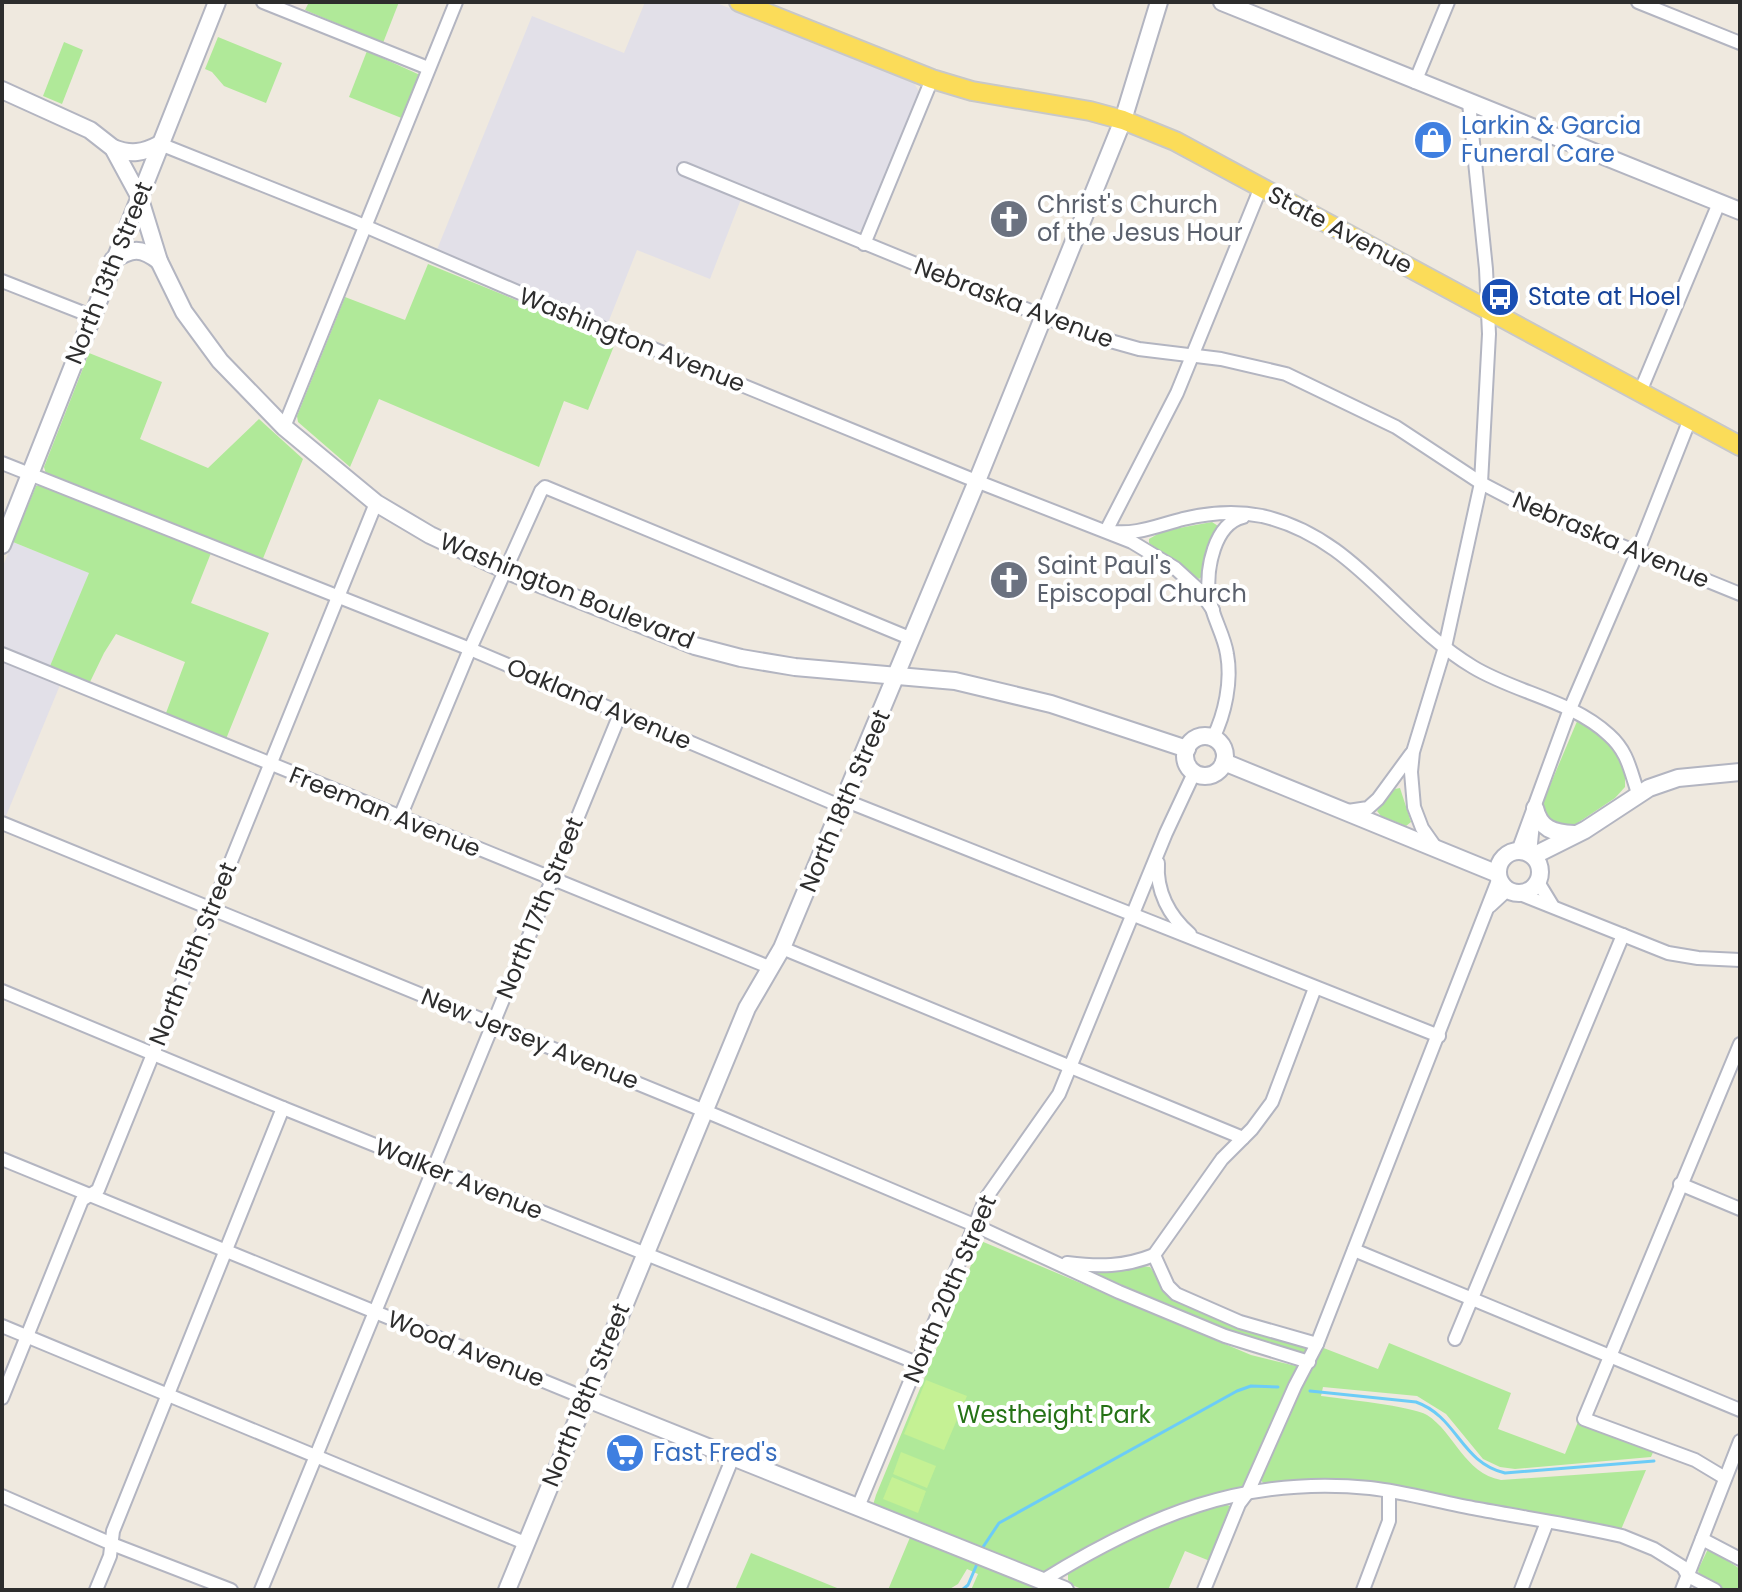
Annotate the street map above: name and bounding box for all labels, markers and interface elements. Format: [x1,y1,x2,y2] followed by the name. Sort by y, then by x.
[1461,109,1641,170] place label: Larkin & Garcia Funeral Care
[1412,119,1454,161] shop icon: Larkin & Garcia Funeral Care
[57,177,160,369] street label: North 13th Street
[1262,178,1418,281] street label: State Avenue
[1037,188,1243,249] place label: Christ's Church of the Jesus Hour
[988,198,1030,240] church icon: Christ's Church of the Jesus Hour
[910,249,1118,356] street label: Nebraska Avenue
[1479,276,1521,318] bus stop icon: State at Hoel
[514,279,750,400] street label: Washington Avenue
[1528,280,1681,313] place label: State at Hoel
[1508,483,1715,596] street label: Nebraska Avenue
[435,524,699,657] street label: Washington Boulevard
[1037,549,1247,610] place label: Saint Paul's Episcopal Church
[988,559,1030,601] church icon: Saint Paul's Episcopal Church
[502,650,697,757] street label: Oakland Avenue
[791,704,898,897] street label: North 18th Street
[285,758,486,865] street label: Freeman Avenue
[488,812,591,1004] street label: North 17th Street
[141,857,244,1050] street label: North 15th Street
[417,980,644,1097] street label: New Jersey Avenue
[370,1130,548,1227] street label: Walker Avenue
[895,1190,1004,1388] street label: North 20th Street
[534,1298,637,1492] street label: North 18th Street
[383,1302,550,1395] street label: Wood Avenue
[957,1398,1152,1431] park label: Westheight Park
[604,1432,646,1474] supermarket icon: Fast Fred's
[653,1436,778,1469] place label: Fast Fred's

